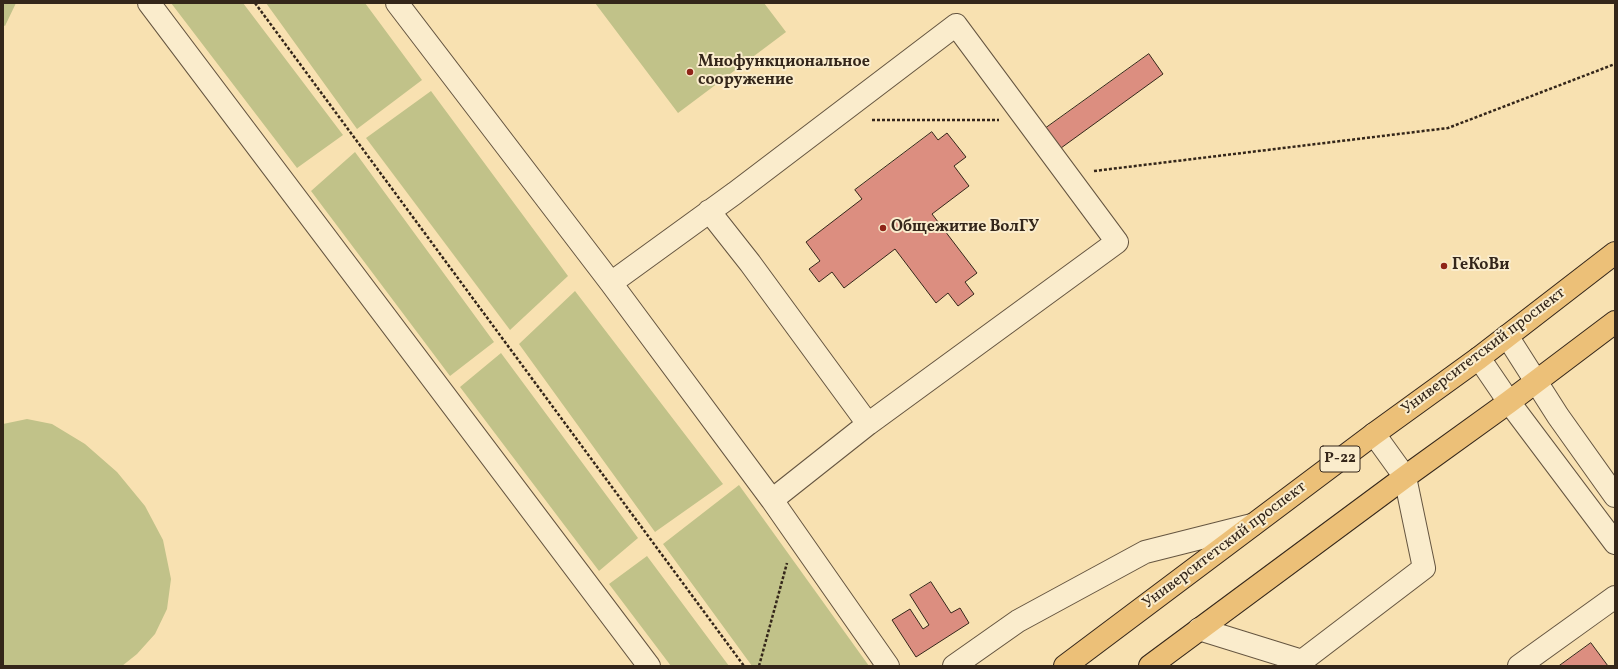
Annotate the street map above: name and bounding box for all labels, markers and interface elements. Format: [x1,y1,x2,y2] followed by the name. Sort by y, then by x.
[698,53,870,91] place label: Мнофункциональное сооружение
[685,67,695,77] marker: Мнофункциональное сооружение
[891,218,1039,238] place label: Общежитие ВолГУ
[878,223,888,233] marker: Общежитие ВолГУ
[1452,256,1509,276] place label: ГеКоВи
[1439,261,1449,271] marker: ГеКоВи
[1398,284,1570,420] street label: Университетский проспект
[1320,446,1360,472] road number: Р-22
[1139,478,1311,614] street label: Университетский проспект

